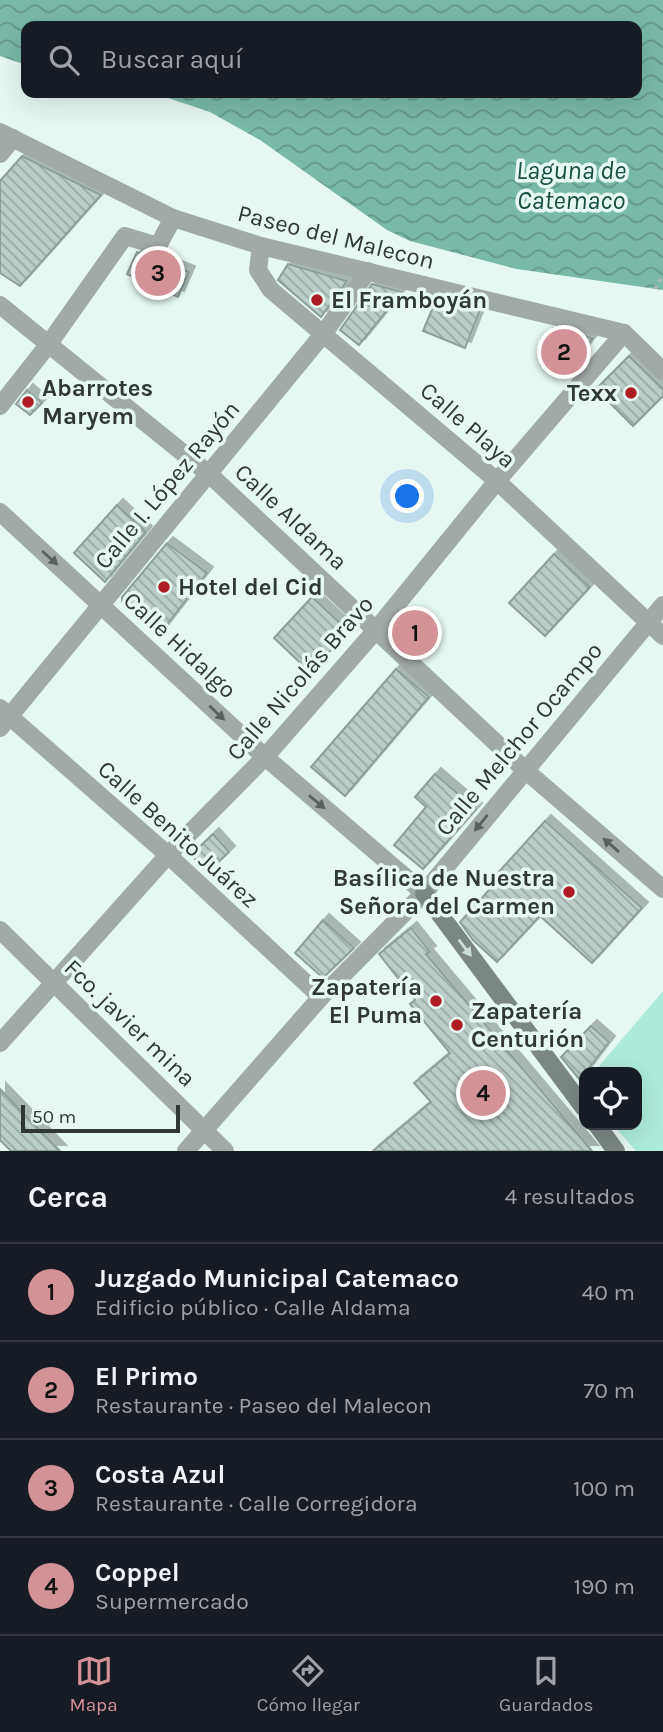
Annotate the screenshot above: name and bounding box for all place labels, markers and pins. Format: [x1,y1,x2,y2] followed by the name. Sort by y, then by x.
[135,247,181,299] pin: 3
[331,286,487,314] place label: El Framboyán
[309,292,325,308] marker: El Framboyán
[541,326,587,378] pin: 2
[42,374,153,430] place label: Abarrotes Maryem
[567,379,617,407] place label: Texx
[623,385,639,401] marker: Texx
[20,394,36,410] marker: Abarrotes Maryem
[178,573,323,601] place label: Hotel del Cid
[156,579,172,595] marker: Hotel del Cid
[392,607,438,659] pin: 1
[333,864,555,920] place label: Basílica de Nuestra Señora del Carmen
[561,884,577,900] marker: Basílica de Nuestra Señora del Carmen
[311,973,422,1029] place label: Zapatería El Puma
[428,993,444,1009] marker: Zapatería El Puma
[471,997,584,1053] place label: Zapatería Centurión
[449,1017,465,1033] marker: Zapatería Centurión
[460,1067,506,1119] pin: 4

